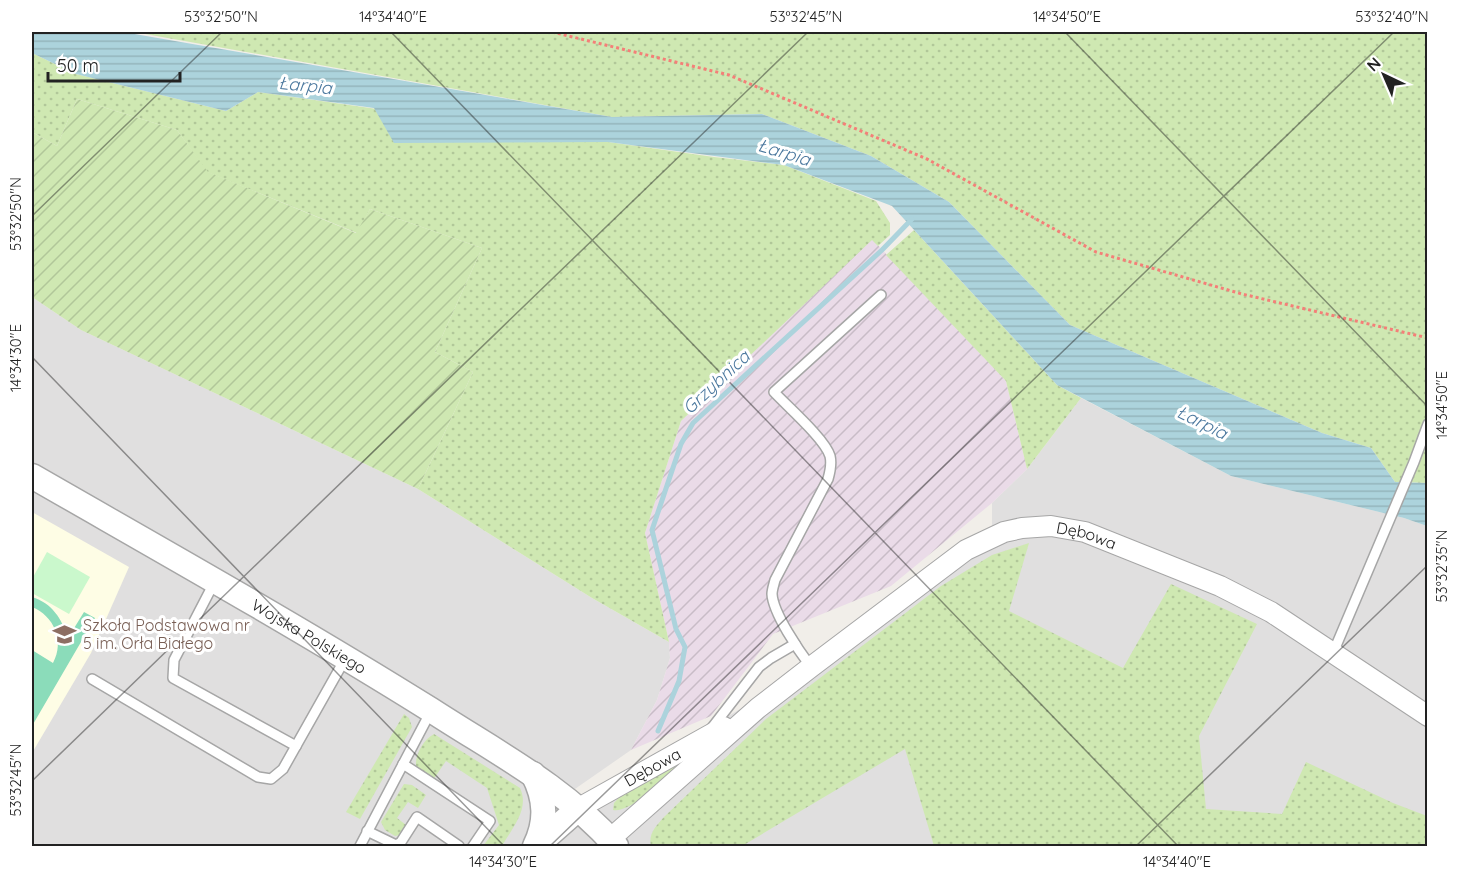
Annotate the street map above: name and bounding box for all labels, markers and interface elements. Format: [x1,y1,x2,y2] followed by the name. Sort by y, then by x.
[184,7,258,26] text: 53°32'50"N
[359,7,427,26] text: 14°34'40"E
[770,7,842,26] text: 53°32'45"N
[1033,7,1101,26] text: 14°34'50"E
[1355,7,1429,26] text: 53°32'40"N
[48,45,180,83] scale bar
[1354,45,1414,105] north arrow
[1362,53,1385,75] text: N
[57,54,99,77] text: 50 m
[277,71,334,99] water label: Łarpia
[755,133,814,171] water label: Łarpia
[6,177,25,251] text: 53°32'50"N
[6,324,25,392] text: 14°34'30"E
[678,344,755,419] water label: Grzybnica
[1432,371,1451,439] text: 14°34'50"E
[1173,400,1232,445] water label: Łarpia
[1055,517,1119,554] street label: Dębowa
[1432,530,1451,602] text: 53°32'35"N
[248,594,370,678] street label: Wojska Polskiego
[83,615,250,653] place label: Szkoła Podstawowa nr 5 im. Orła Białego
[52,621,78,647] school or university icon: Szkoła Podstawowa nr 5 im. Orła Białego
[620,743,684,791] street label: Dębowa
[6,744,25,816] text: 53°32'45"N
[469,852,537,871] text: 14°34'30"E
[1143,852,1211,871] text: 14°34'40"E

